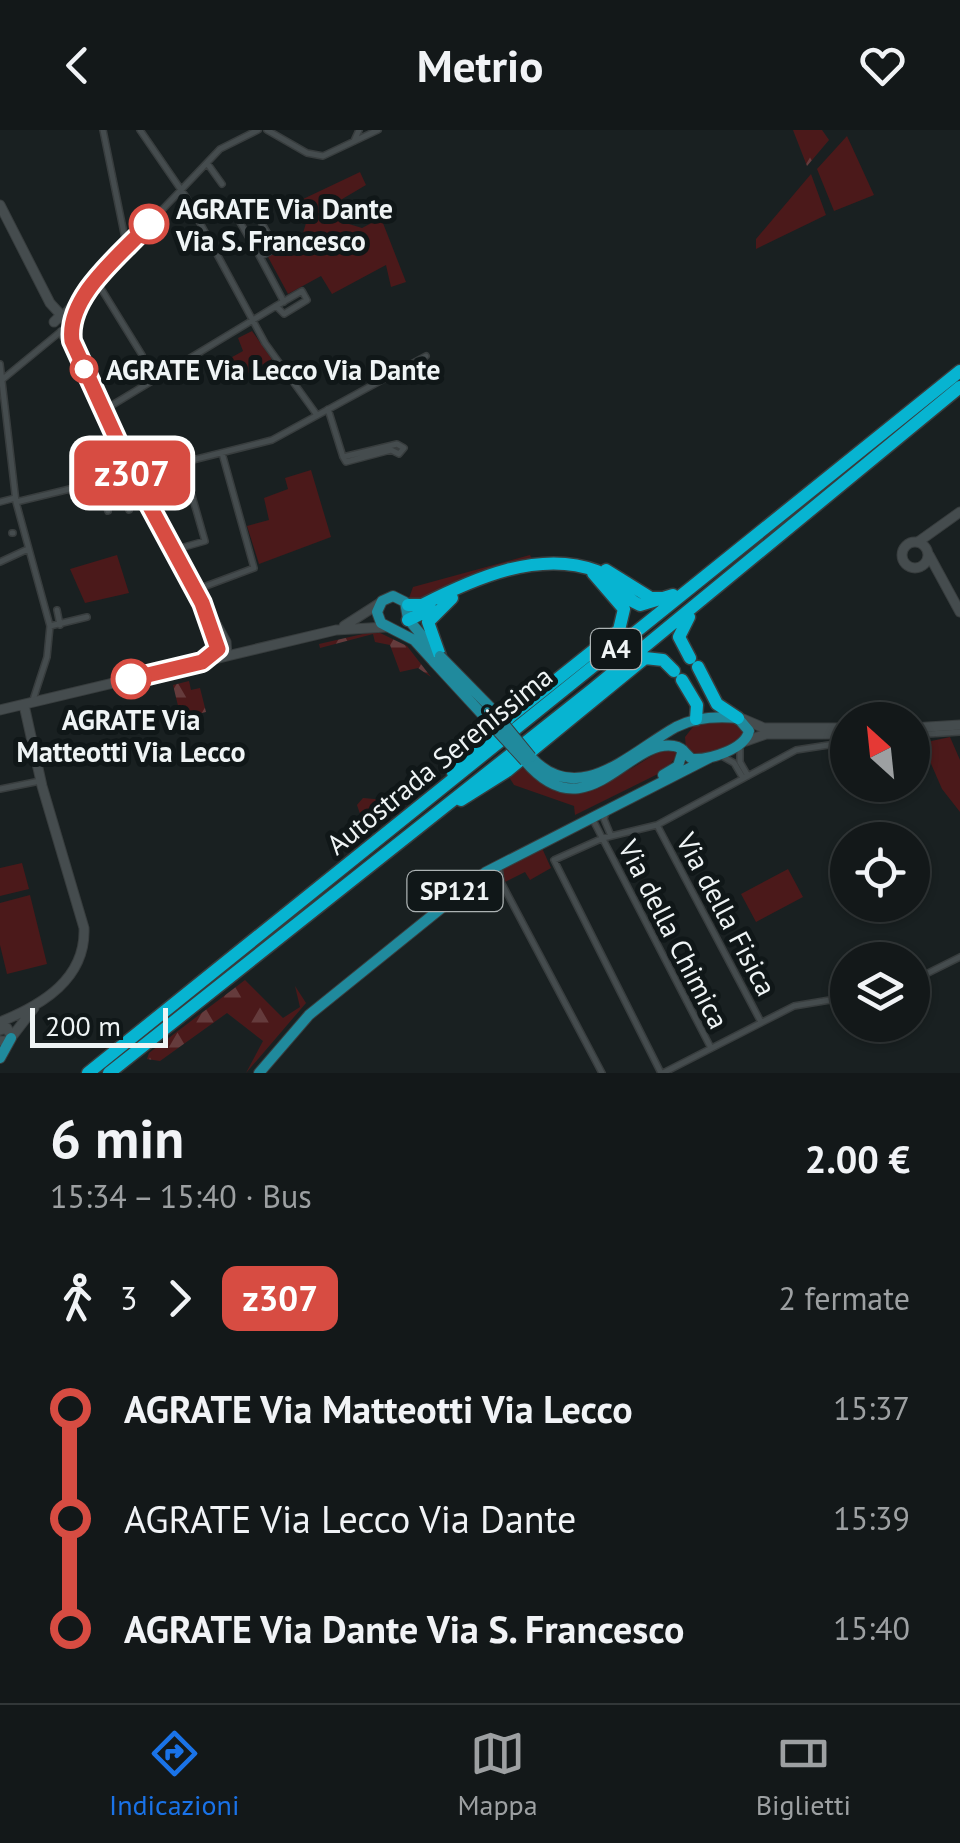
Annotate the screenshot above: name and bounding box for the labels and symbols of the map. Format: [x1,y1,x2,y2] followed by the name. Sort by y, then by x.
[175,190,393,259] place label: AGRATE Via Dante Via S. Francesco
[130,205,168,243] marker: AGRATE Via Dante Via S. Francesco
[106,351,440,388] place label: AGRATE Via Lecco Via Dante
[71,356,97,382] marker: AGRATE Via Lecco Via Dante
[62,440,202,506] line badge: z307
[591,629,641,669] road number: A4
[318,657,560,863] street label: Autostrada Serenissima
[112,660,150,698] marker: AGRATE Via Matteotti Via Lecco
[17,701,245,770] place label: AGRATE Via Matteotti Via Lecco
[830,702,930,802] north arrow
[668,825,785,1002] street label: Via della Fisica
[610,832,738,1035] street label: Via della Chimica
[408,871,502,911] road number: SP121
[30,1003,168,1048] scale bar

